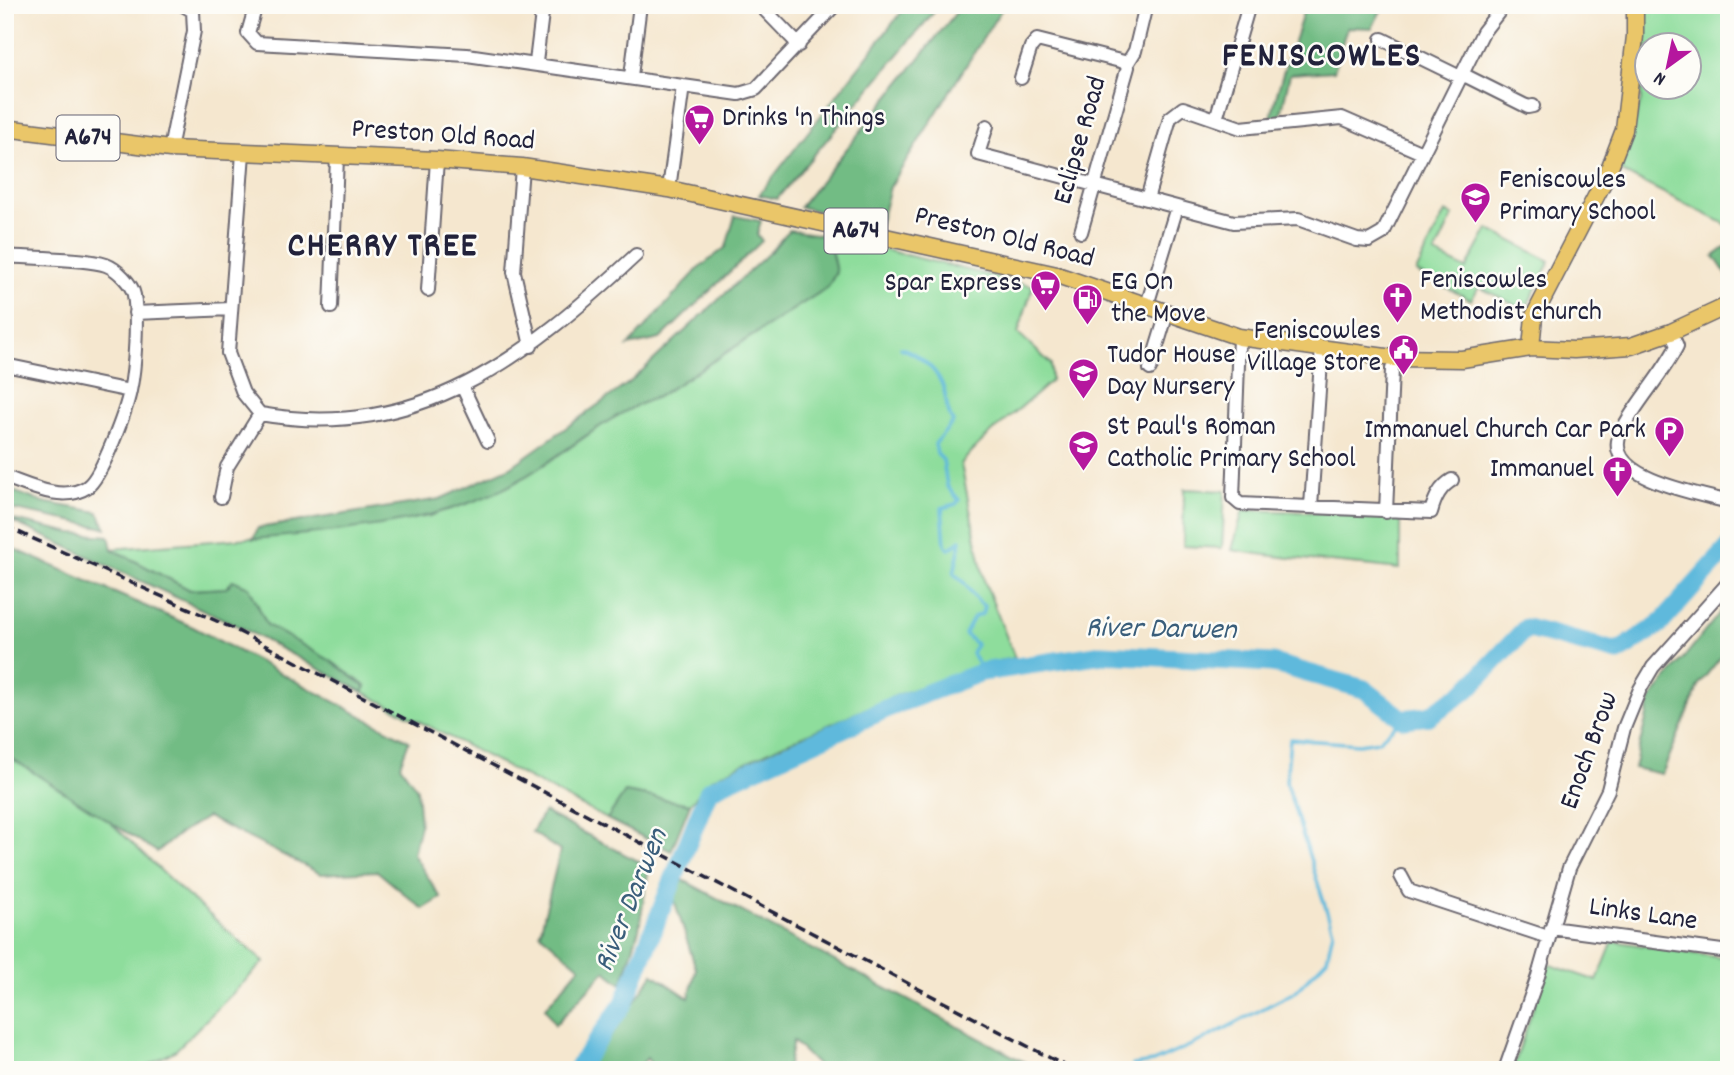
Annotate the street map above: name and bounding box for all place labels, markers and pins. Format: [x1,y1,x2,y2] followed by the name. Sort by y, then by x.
[722,100,886,140] place label: Drinks 'n Things
[682,103,716,147] supermarket icon: Drinks 'n Things
[1499,162,1656,234] place label: Feniscowles Primary School
[1459,181,1493,225] school or university icon: Feniscowles Primary School
[1420,262,1602,334] place label: Feniscowles Methodist church
[1111,264,1206,336] place label: EG On the Move
[885,265,1022,305] place label: Spar Express
[1028,268,1062,312] supermarket icon: Spar Express
[1380,281,1414,325] church icon: Feniscowles Methodist church
[1071,283,1105,327] fuel station icon: EG On the Move
[1247,313,1381,385] place label: Feniscowles Village Store
[1387,332,1421,376] public building icon: Feniscowles Village Store
[1107,337,1236,409] place label: Tudor House Day Nursery
[1067,356,1101,400] school or university icon: Tudor House Day Nursery
[1107,409,1356,481] place label: St Paul's Roman Catholic Primary School
[1364,412,1646,452] place label: Immanuel Church Car Park
[1652,415,1686,459] parking icon: Immanuel Church Car Park
[1067,428,1101,472] school or university icon: St Paul's Roman Catholic Primary School
[1490,451,1594,491] place label: Immanuel
[1600,454,1634,498] church icon: Immanuel

